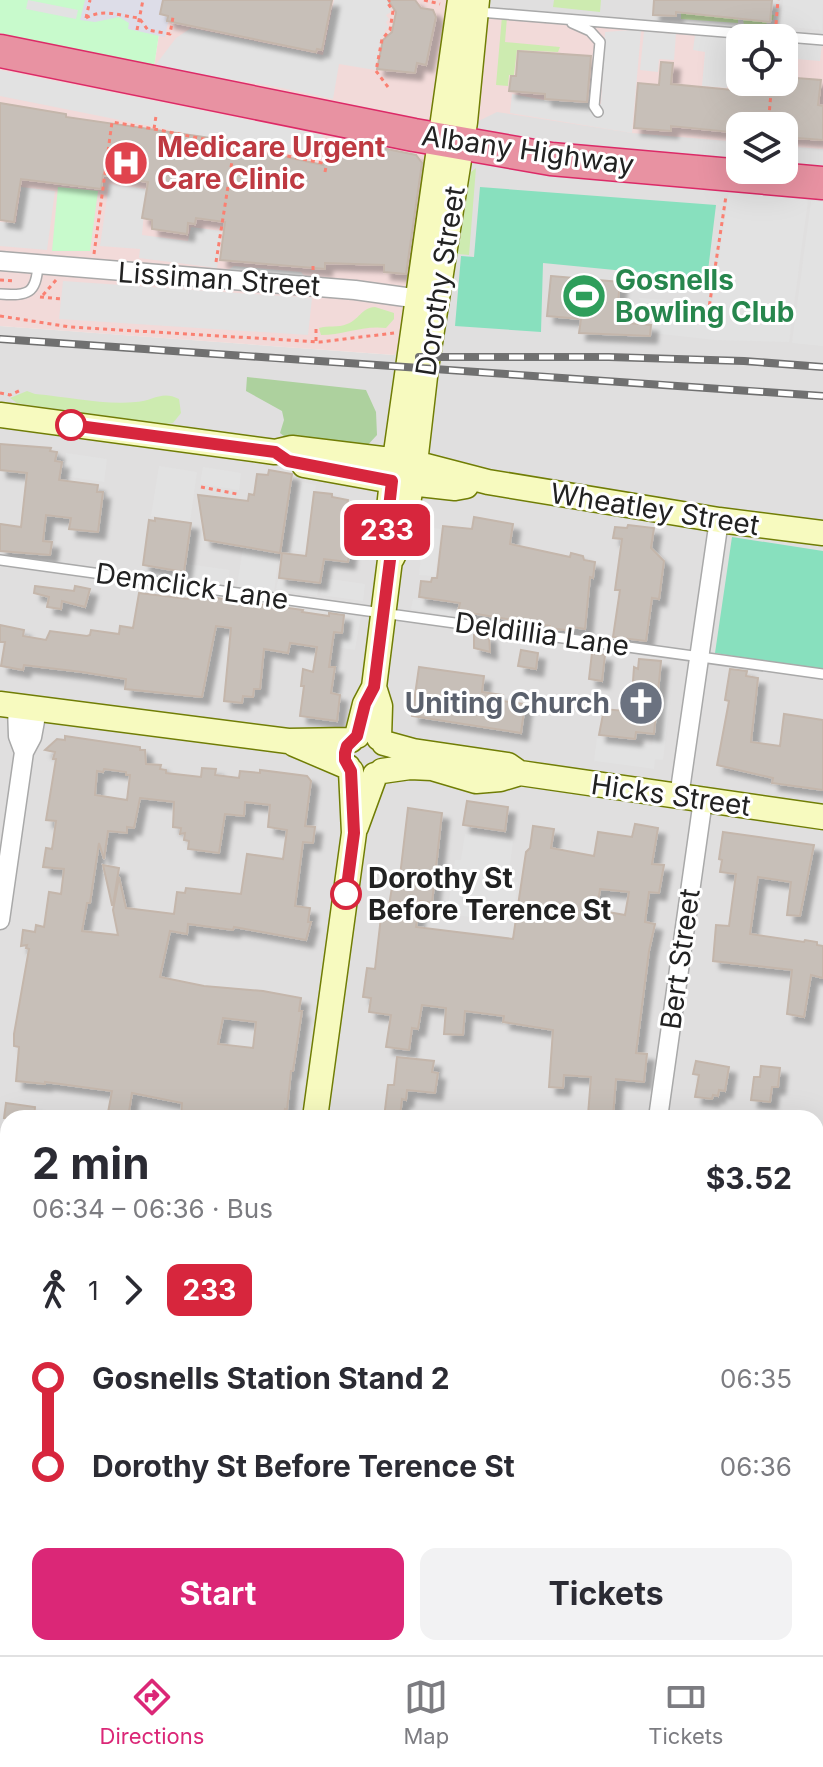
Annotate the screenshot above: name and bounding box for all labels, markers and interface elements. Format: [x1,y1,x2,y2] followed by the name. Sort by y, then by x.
[726,24,798,184] map controls
[726,24,798,96] button: locate
[726,112,798,184] button: layers
[420,118,636,182] street label: Albany Highway
[157,130,385,196] place label: Medicare Urgent Care Clinic
[102,139,150,187] hospital icon: Medicare Urgent Care Clinic
[408,184,472,378] street label: Dorothy Street
[117,255,321,303] street label: Lissiman Street
[615,263,794,329] place label: Gosnells Bowling Club
[560,272,608,320] sports icon: Gosnells Bowling Club
[56,410,86,440] unlabelled marker
[548,476,762,542] street label: Wheatley Street
[341,504,433,556] line badge: 233
[360,513,414,547] text: 233
[93,556,291,616] street label: Demclick Lane
[453,605,631,663] street label: Deldillia Lane
[617,679,665,727] church icon: Uniting Church
[405,686,610,720] place label: Uniting Church
[589,767,753,823] street label: Hicks Street
[368,861,611,927] place label: Dorothy St Before Terence St
[331,879,361,909] marker: Dorothy St Before Terence St
[653,886,707,1032] street label: Bert Street
[32,1136,150,1190] text: 2 min
[706,1160,792,1196] text: $3.52
[32,1193,273,1224] text: 06:34 – 06:36 · Bus
[32,1268,76,1312] icon: walk
[111,1268,155,1312] icon: forward
[183,1273,236,1307] text: 233
[88,1275,99,1306] text: 1
[92,1360,450,1396] text: Gosnells Station Stand 2
[720,1363,792,1394] text: 06:35
[92,1448,515,1484] text: Dorothy St Before Terence St
[720,1451,792,1482] text: 06:36
[32,1548,404,1640] button: Start
[420,1548,792,1640] button: Tickets
[100,1675,204,1749] tab: Directions
[404,1675,449,1749] tab: Map
[648,1675,723,1749] tab: Tickets

